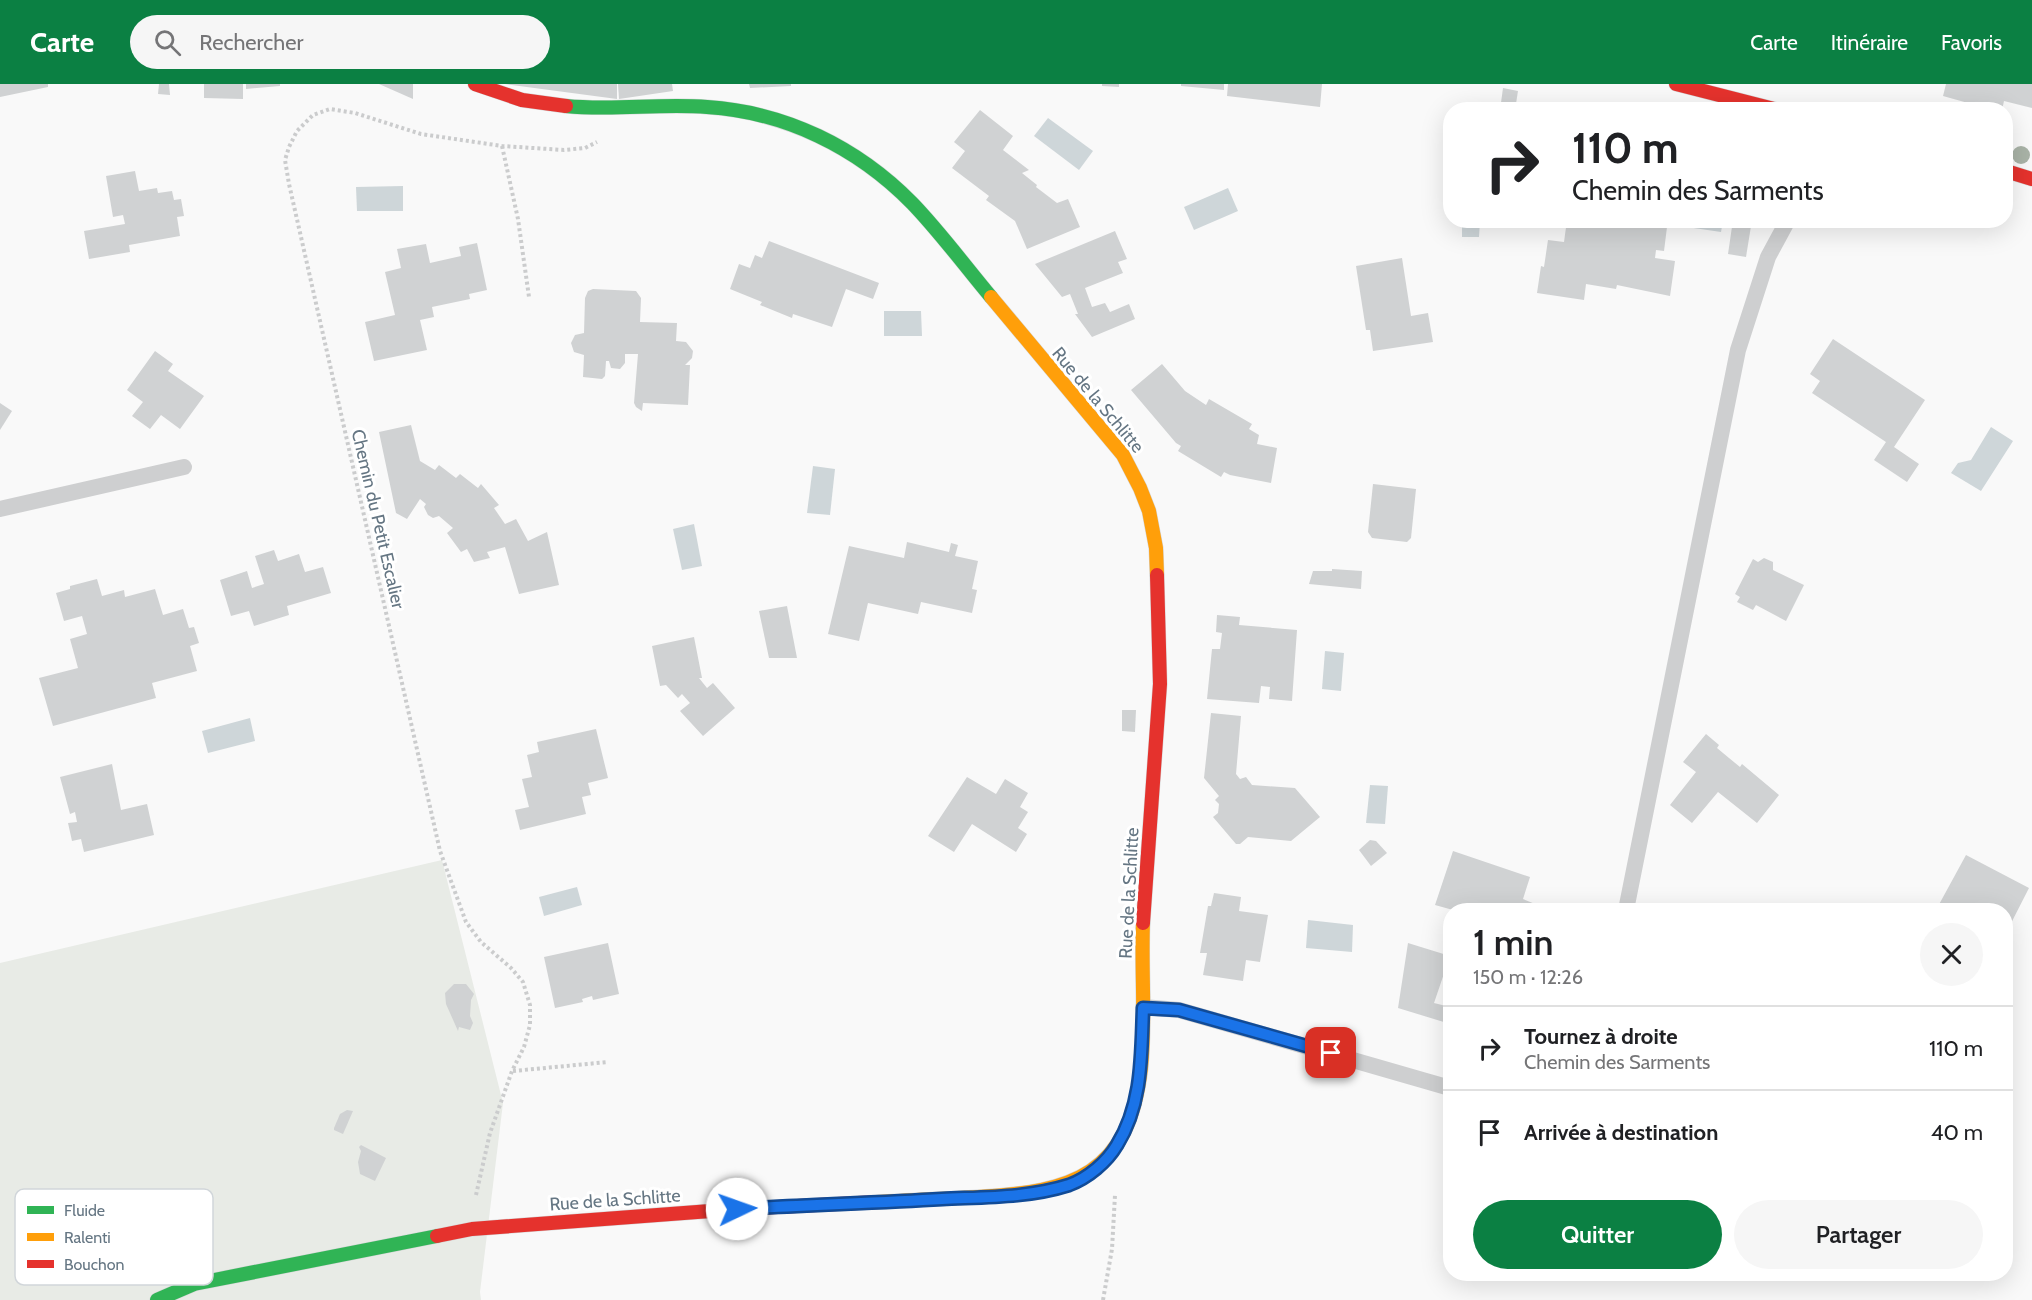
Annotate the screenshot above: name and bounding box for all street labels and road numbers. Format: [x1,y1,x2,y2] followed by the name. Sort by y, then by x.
[1047,343,1149,457] street label: Rue de la Schlitte
[347,427,409,611] street label: Chemin du Petit Escalier
[1115,827,1143,959] street label: Rue de la Schlitte
[549,1184,681,1216] street label: Rue de la Schlitte

